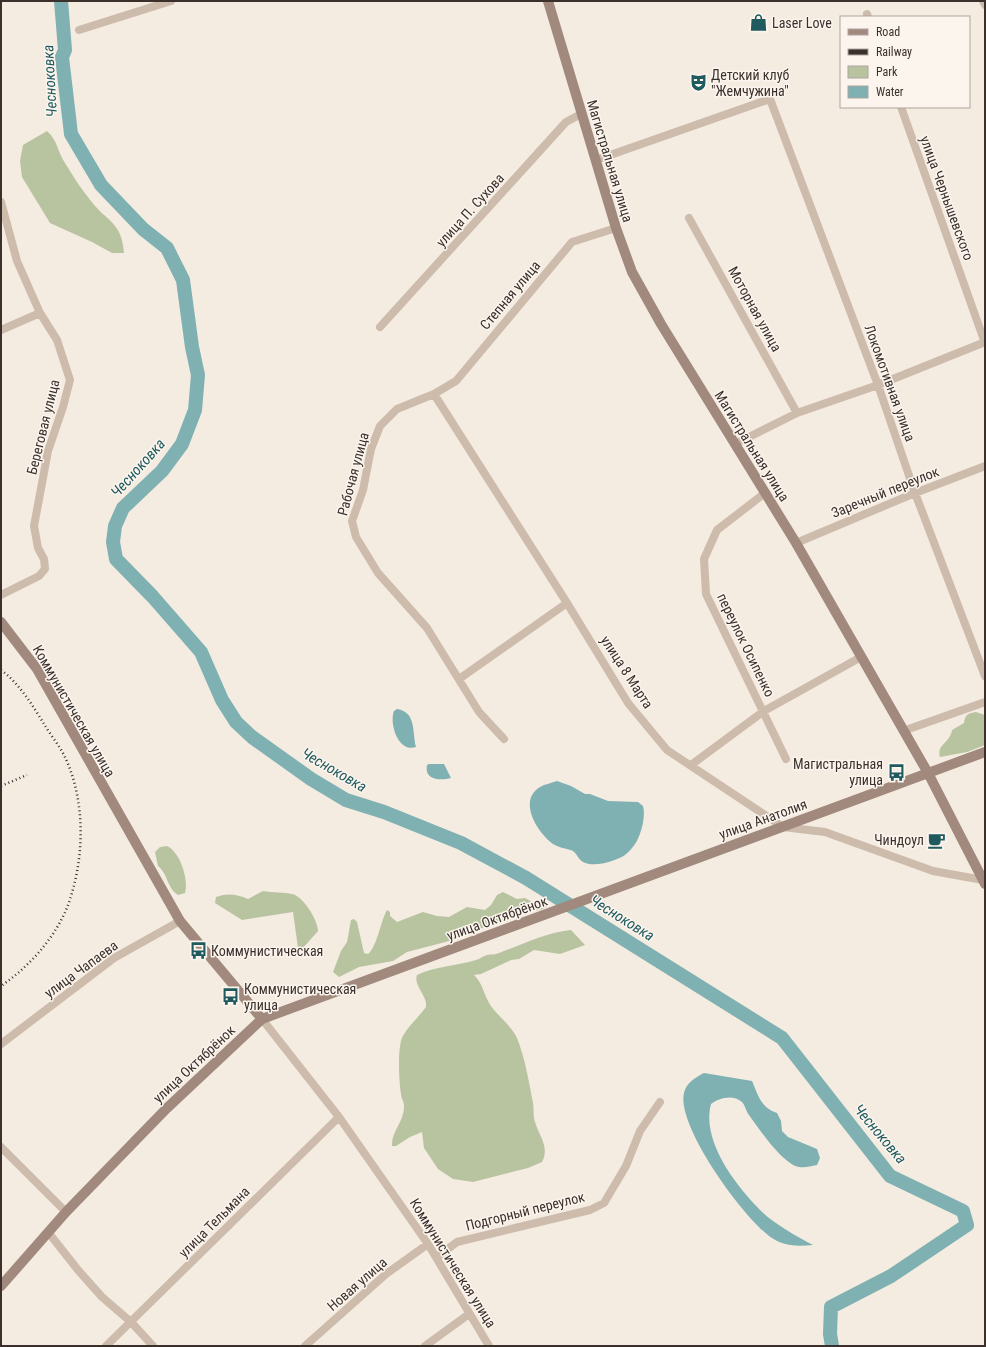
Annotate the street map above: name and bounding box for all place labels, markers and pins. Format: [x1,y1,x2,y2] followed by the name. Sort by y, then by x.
[749,13,769,33] shop icon: Laser Love
[772,15,832,31] place label: Laser Love
[711,67,790,99] place label: Детский клуб "Жемчужина"
[688,73,708,93] theatre icon: Детский клуб "Жемчужина"
[793,756,883,788] place label: Магистральная улица
[886,762,906,782] bus stop icon: Магистральная улица
[927,830,947,850] cafe icon: Чиндоул
[874,832,924,848] place label: Чиндоул
[188,941,208,961] bus stop icon: Коммунистическая
[211,943,323,959] place label: Коммунистическая
[244,981,356,1013] place label: Коммунистическая улица
[221,987,241,1007] bus stop icon: Коммунистическая улица

